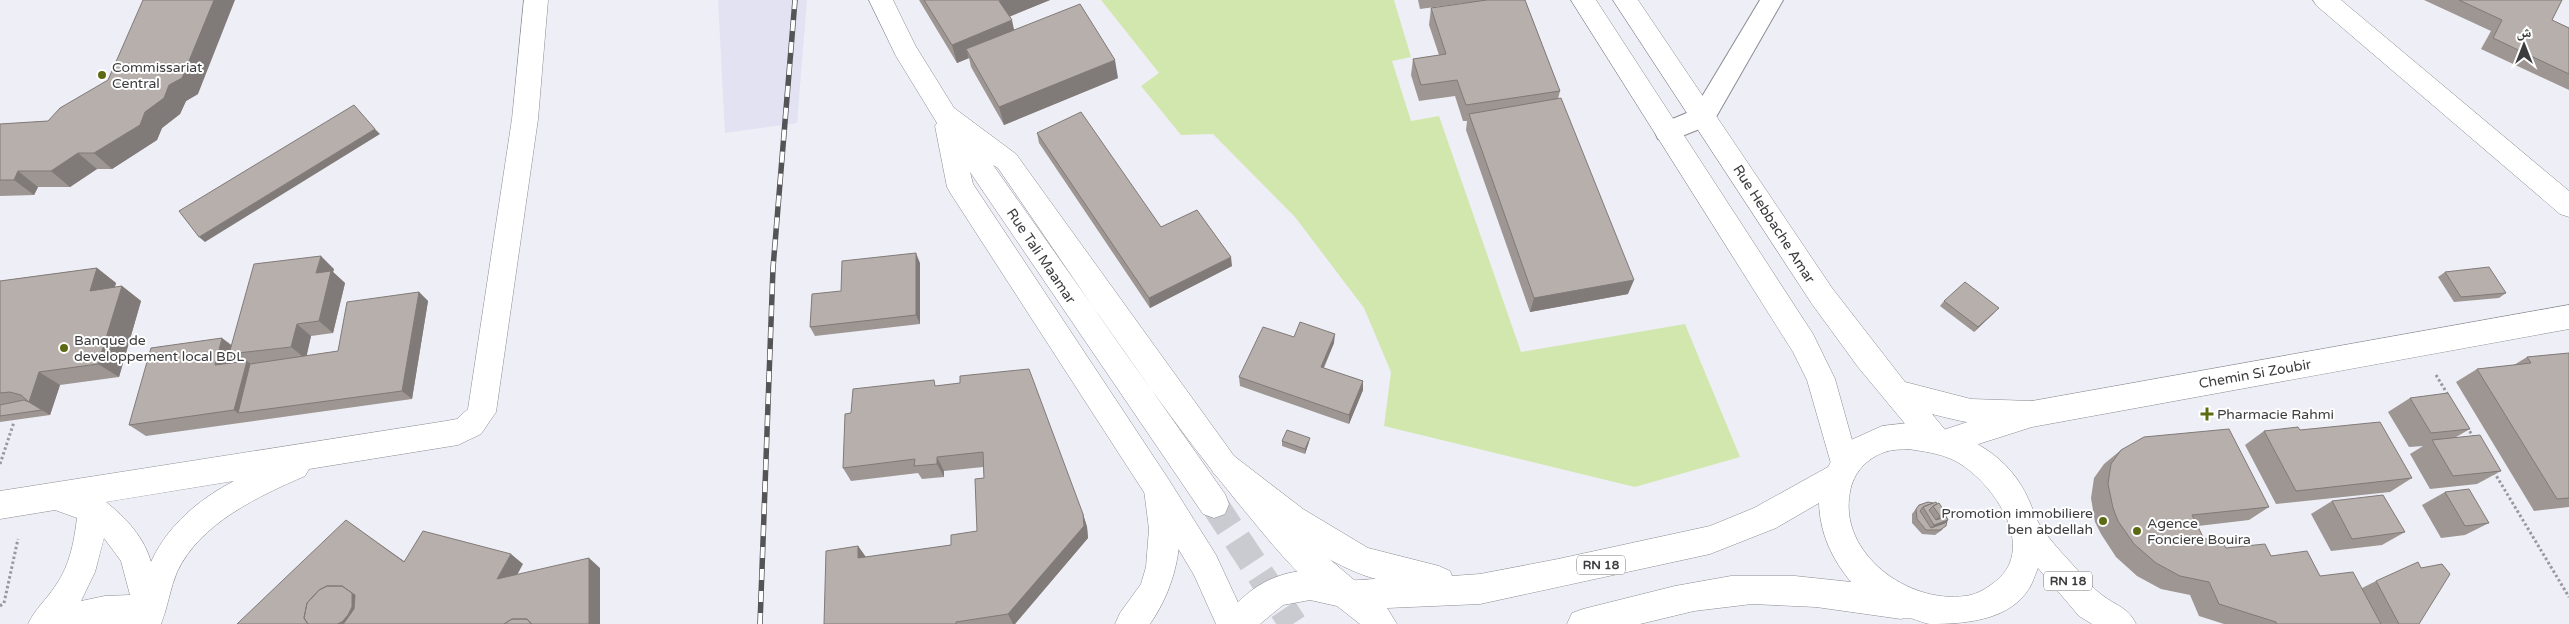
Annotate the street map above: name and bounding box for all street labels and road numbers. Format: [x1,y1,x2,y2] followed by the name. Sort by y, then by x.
[1729,162,1819,287] street label: Rue Hebbache Amar
[1003,205,1080,307] street label: Rue Tali Maamar
[2197,356,2313,392] street label: Chemin Si Zoubir
[1577,556,1625,574] road number: RN 18
[2044,572,2092,590] road number: RN 18

